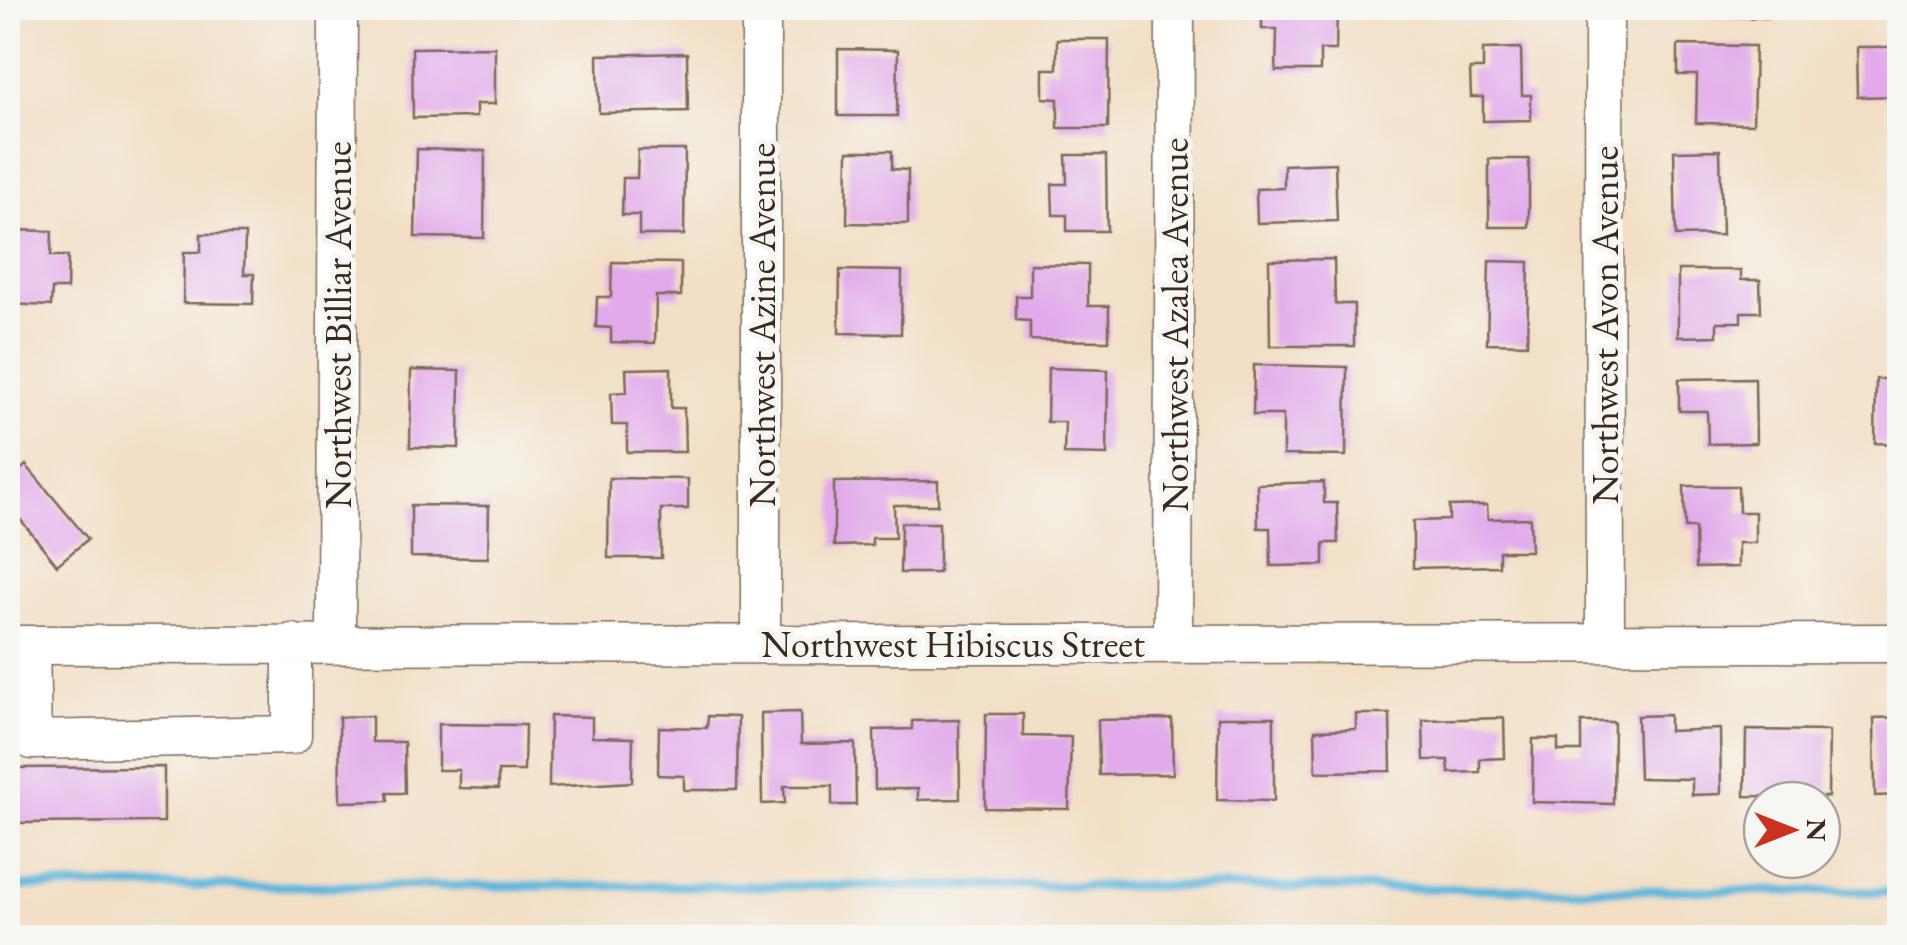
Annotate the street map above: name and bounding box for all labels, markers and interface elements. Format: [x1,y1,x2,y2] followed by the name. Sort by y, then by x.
[1150,138,1199,512] street label: Northwest Azalea Avenue
[313,141,362,509] street label: Northwest Billiar Avenue
[737,143,786,507] street label: Northwest Azine Avenue
[1580,146,1629,504] street label: Northwest Avon Avenue
[761,619,1145,668] street label: Northwest Hibiscus Street
[1742,780,1842,880] north arrow
[1799,819,1835,842] text: N

